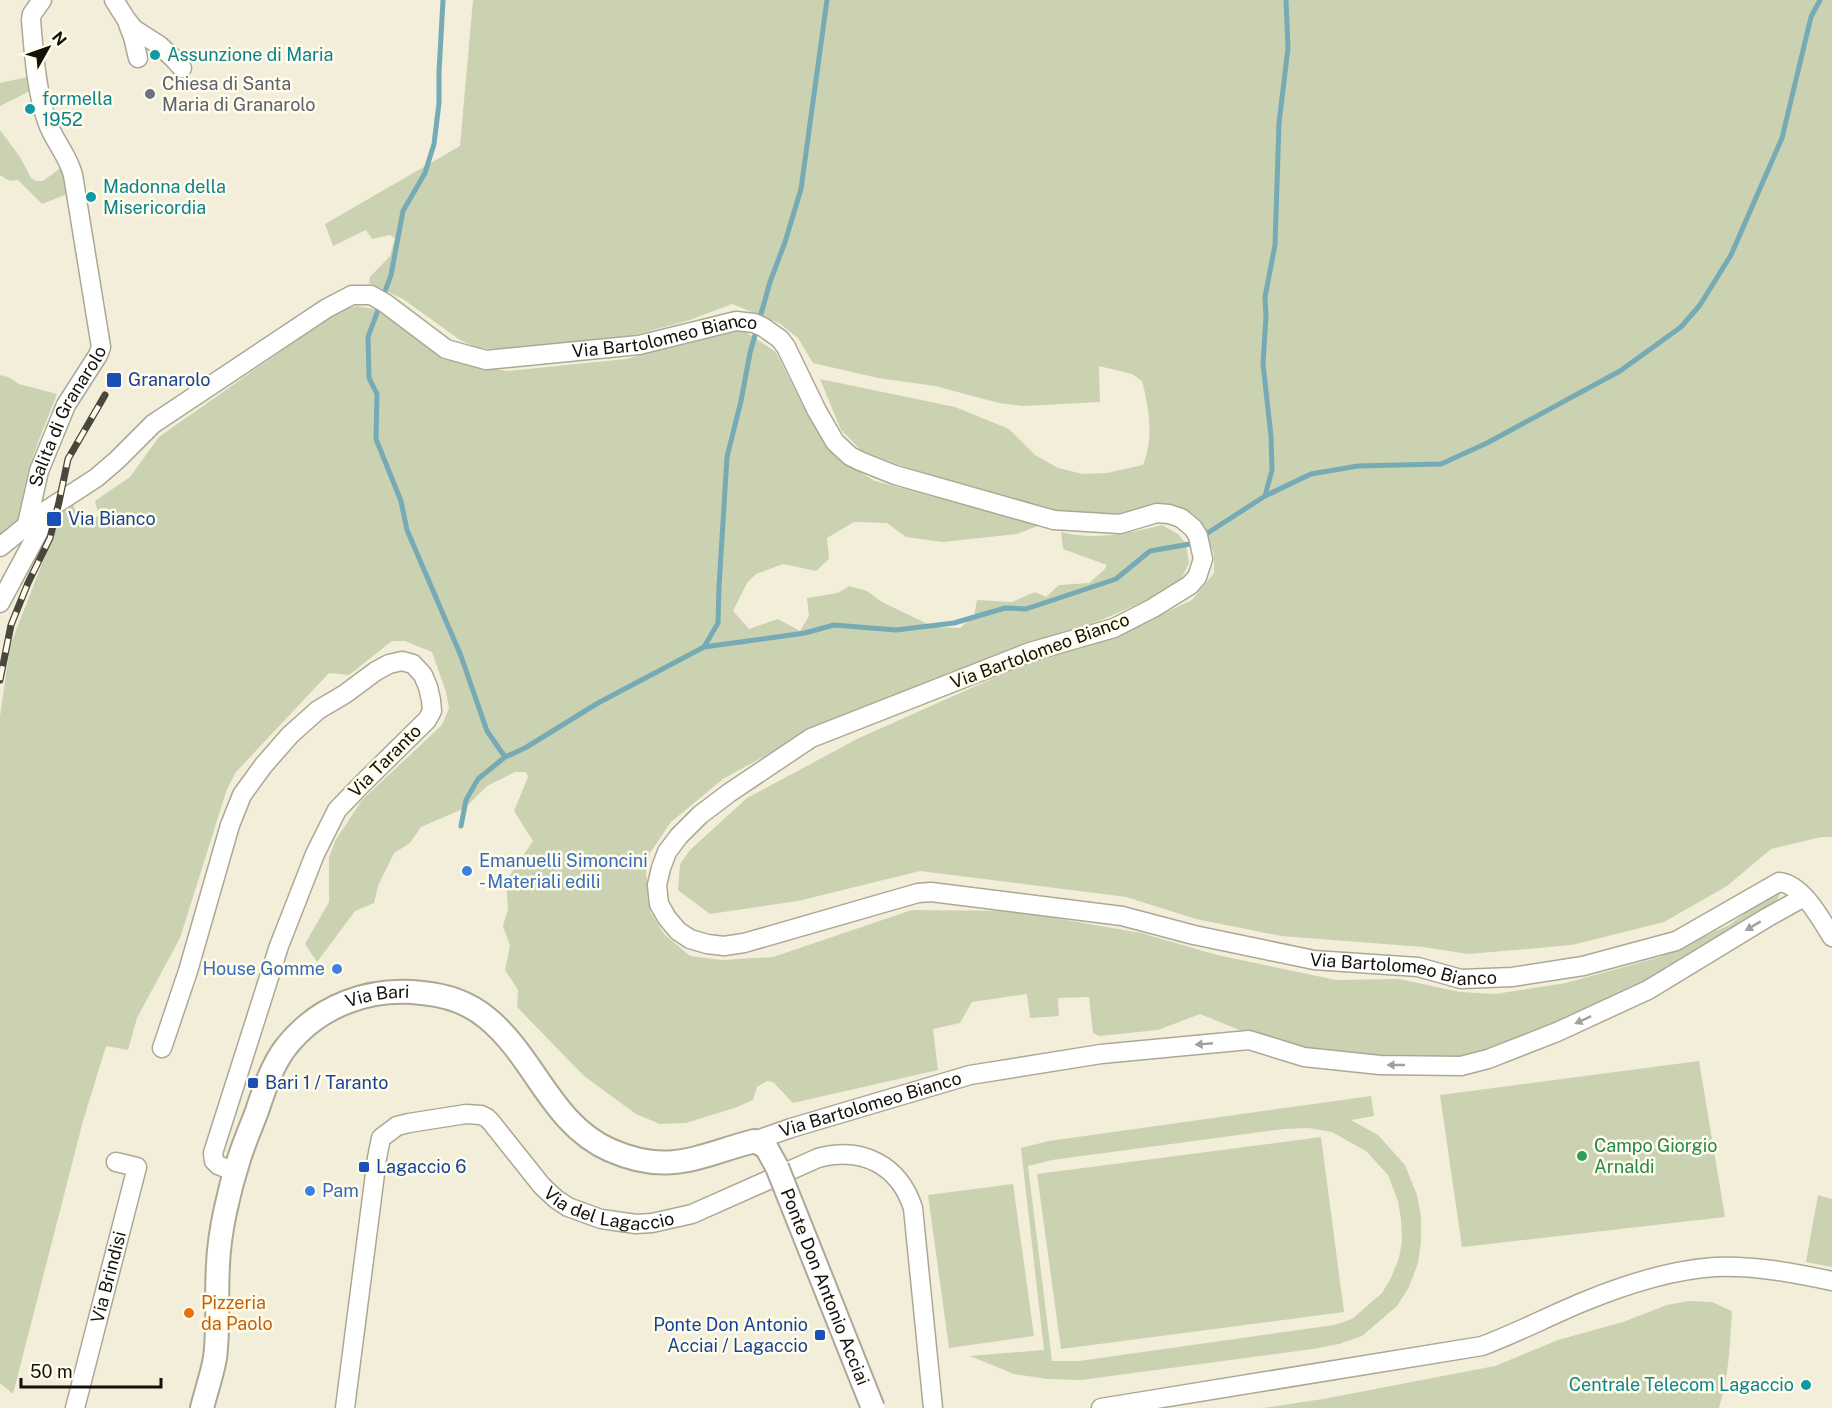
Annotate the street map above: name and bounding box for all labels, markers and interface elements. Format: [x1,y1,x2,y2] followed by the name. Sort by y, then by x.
[18,18,78,78] north arrow
[48,28,70,50] text: N
[167,44,333,65] place label: Assunzione di Maria
[148,48,162,62] marker: Assunzione di Maria
[162,73,316,115] place label: Chiesa di Santa Maria di Granarolo
[143,87,157,101] marker: Chiesa di Santa Maria di Granarolo
[42,88,113,130] place label: formella 1952
[23,102,37,116] marker: formella 1952
[103,176,226,218] place label: Madonna della Misericordia
[84,190,98,204] marker: Madonna della Misericordia
[571,310,759,362] street label: Via Bartolomeo Bianco
[25,343,110,489] street label: Salita di Granarolo
[128,369,210,390] place label: Granarolo
[105,371,123,389] marker: Granarolo
[68,508,156,529] place label: Via Bianco
[45,510,63,528] marker: Via Bianco
[948,608,1132,693] street label: Via Bartolomeo Bianco
[344,720,425,801] street label: Via Taranto
[479,850,648,892] place label: Emanuelli Simoncini - Materiali edili
[460,864,474,878] marker: Emanuelli Simoncini - Materiali edili
[1745,920,1761,931] one-way arrow
[1309,949,1497,989] street label: Via Bartolomeo Bianco
[202,958,325,979] place label: House Gomme
[330,962,344,976] marker: House Gomme
[343,981,410,1012] street label: Via Bari
[1574,1016,1591,1025] one-way arrow
[1195,1039,1214,1049] one-way arrow
[1387,1060,1406,1070] one-way arrow
[776,1067,964,1141] street label: Via Bartolomeo Bianco
[265,1072,388,1093] place label: Bari 1 / Taranto
[246,1076,260,1090] marker: Bari 1 / Taranto
[1594,1135,1717,1177] place label: Campo Giorgio Arnaldi
[1575,1149,1589,1163] marker: Campo Giorgio Arnaldi
[376,1156,466,1177] place label: Lagaccio 6
[357,1160,371,1174] marker: Lagaccio 6
[322,1180,359,1201] place label: Pam
[540,1182,676,1235] street label: Via del Lagaccio
[303,1184,317,1198] marker: Pam
[777,1185,874,1388] street label: Ponte Don Antonio Acciai
[86,1229,130,1325] street label: Via Brindisi
[201,1292,273,1334] place label: Pizzeria da Paolo
[182,1306,196,1320] marker: Pizzeria da Paolo
[653,1314,808,1356] place label: Ponte Don Antonio Acciai / Lagaccio
[813,1328,827,1342] marker: Ponte Don Antonio Acciai / Lagaccio
[21,1351,160,1389] scale bar
[30,1361,73,1382] text: 50 m
[1569,1374,1794,1395] place label: Centrale Telecom Lagaccio
[1799,1378,1813,1392] marker: Centrale Telecom Lagaccio

